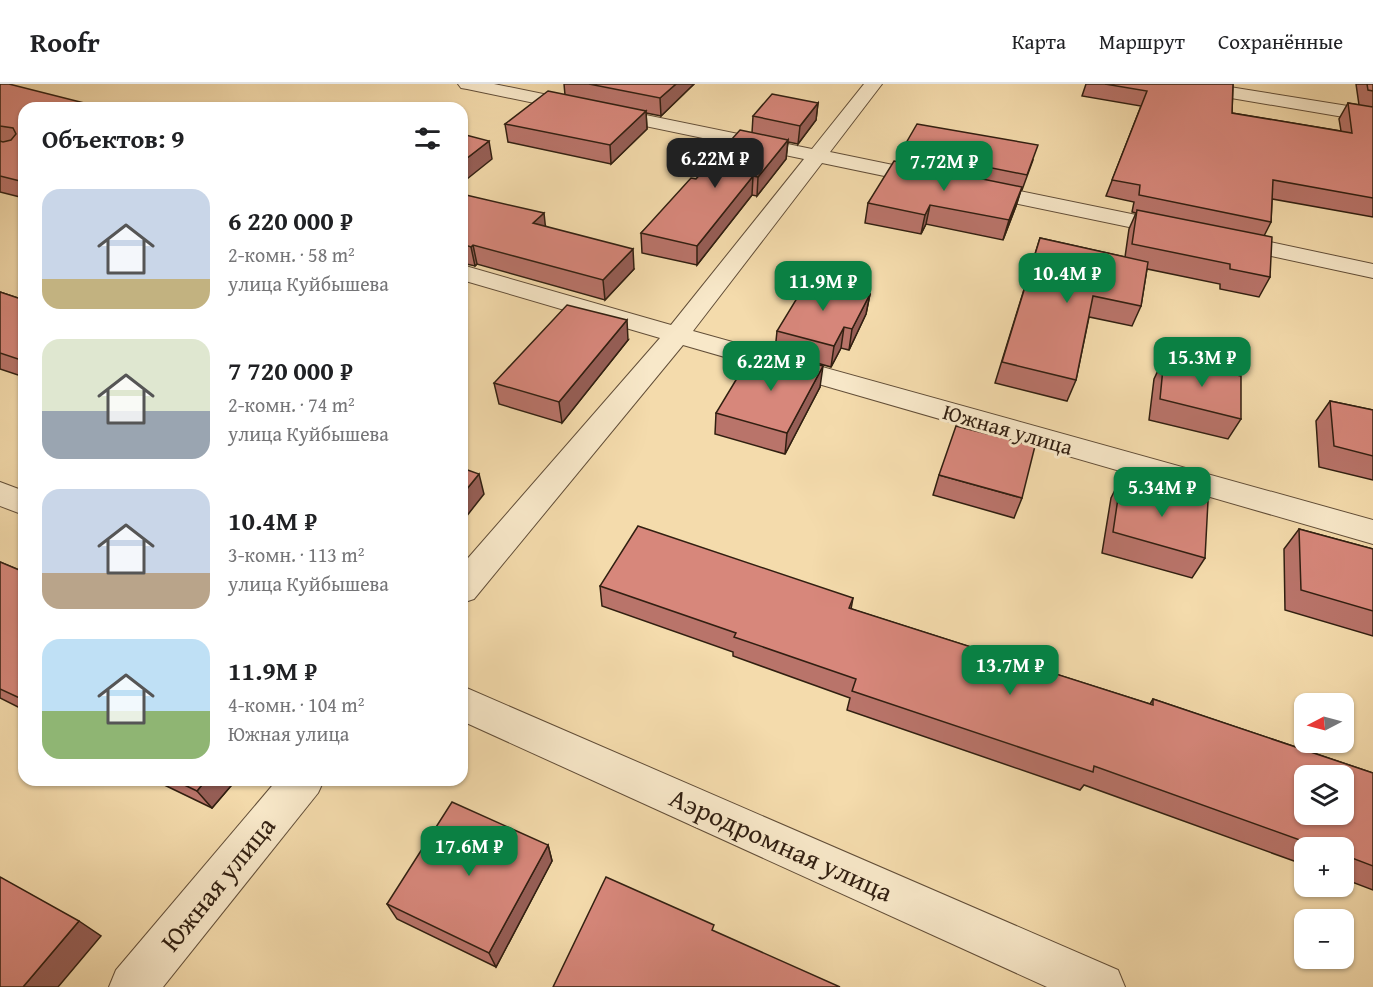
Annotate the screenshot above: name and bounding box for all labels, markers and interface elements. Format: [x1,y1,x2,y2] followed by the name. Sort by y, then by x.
[30,21,100,62] text: Roofr
[1012,26,1066,57] text: Карта
[1099,26,1185,57] text: Маршрут
[1218,26,1343,57] text: Сохранённые
[42,119,185,158] text: Объектов: 9
[411,122,444,155] icon: filters
[660,138,770,189] pin: 6.22M ₽
[889,141,999,192] pin: 7.72M ₽
[681,143,749,172] text: 6.22M ₽
[910,146,978,175] text: 7.72M ₽
[228,201,353,240] text: 6 220 000 ₽
[90,213,162,285] icon: home
[228,240,355,269] text: 2-комн. · 58 m²
[1012,253,1122,304] pin: 10.4M ₽
[1033,258,1101,287] text: 10.4M ₽
[768,261,878,312] pin: 11.9M ₽
[789,266,857,295] text: 11.9M ₽
[228,269,389,298] text: улица Куйбышева
[1147,337,1257,388] pin: 15.3M ₽
[716,341,826,392] pin: 6.22M ₽
[1168,342,1236,371] text: 15.3M ₽
[737,346,805,375] text: 6.22M ₽
[228,351,353,390] text: 7 720 000 ₽
[90,363,162,435] icon: home
[228,390,355,419] text: 2-комн. · 74 m²
[939,395,1077,463] street label: Южная улица
[228,419,389,448] text: улица Куйбышева
[1107,467,1217,518] pin: 5.34M ₽
[1128,472,1196,501] text: 5.34M ₽
[228,501,317,540] text: 10.4M ₽
[90,513,162,585] icon: home
[228,540,364,569] text: 3-комн. · 113 m²
[228,569,389,598] text: улица Куйбышева
[955,645,1065,696] pin: 13.7M ₽
[976,650,1044,679] text: 13.7M ₽
[228,651,317,690] text: 11.9M ₽
[90,663,162,735] icon: home
[228,690,364,719] text: 4-комн. · 104 m²
[1294,693,1354,753] north arrow
[1294,693,1354,969] map controls
[228,719,349,748] text: Южная улица
[1294,765,1354,825] button: layers
[663,777,900,911] street label: Аэродромная улица
[150,807,284,960] street label: Южная улица
[414,826,524,877] pin: 17.6M ₽
[435,831,503,860] text: 17.6M ₽
[1294,837,1354,897] button: +
[1294,909,1354,969] button: −

